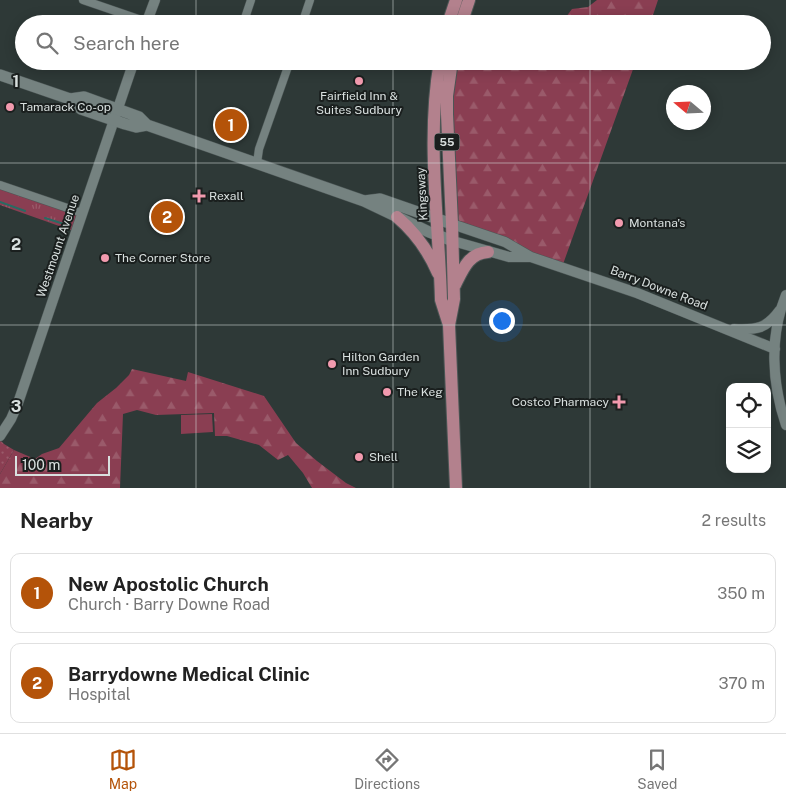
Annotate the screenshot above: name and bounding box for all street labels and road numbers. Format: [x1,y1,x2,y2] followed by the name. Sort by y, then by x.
[434,134,460,150] road number: 55
[414,166,430,221] street label: Kingsway
[34,193,82,299] street label: Westmount Avenue
[608,263,710,313] street label: Barry Downe Road

